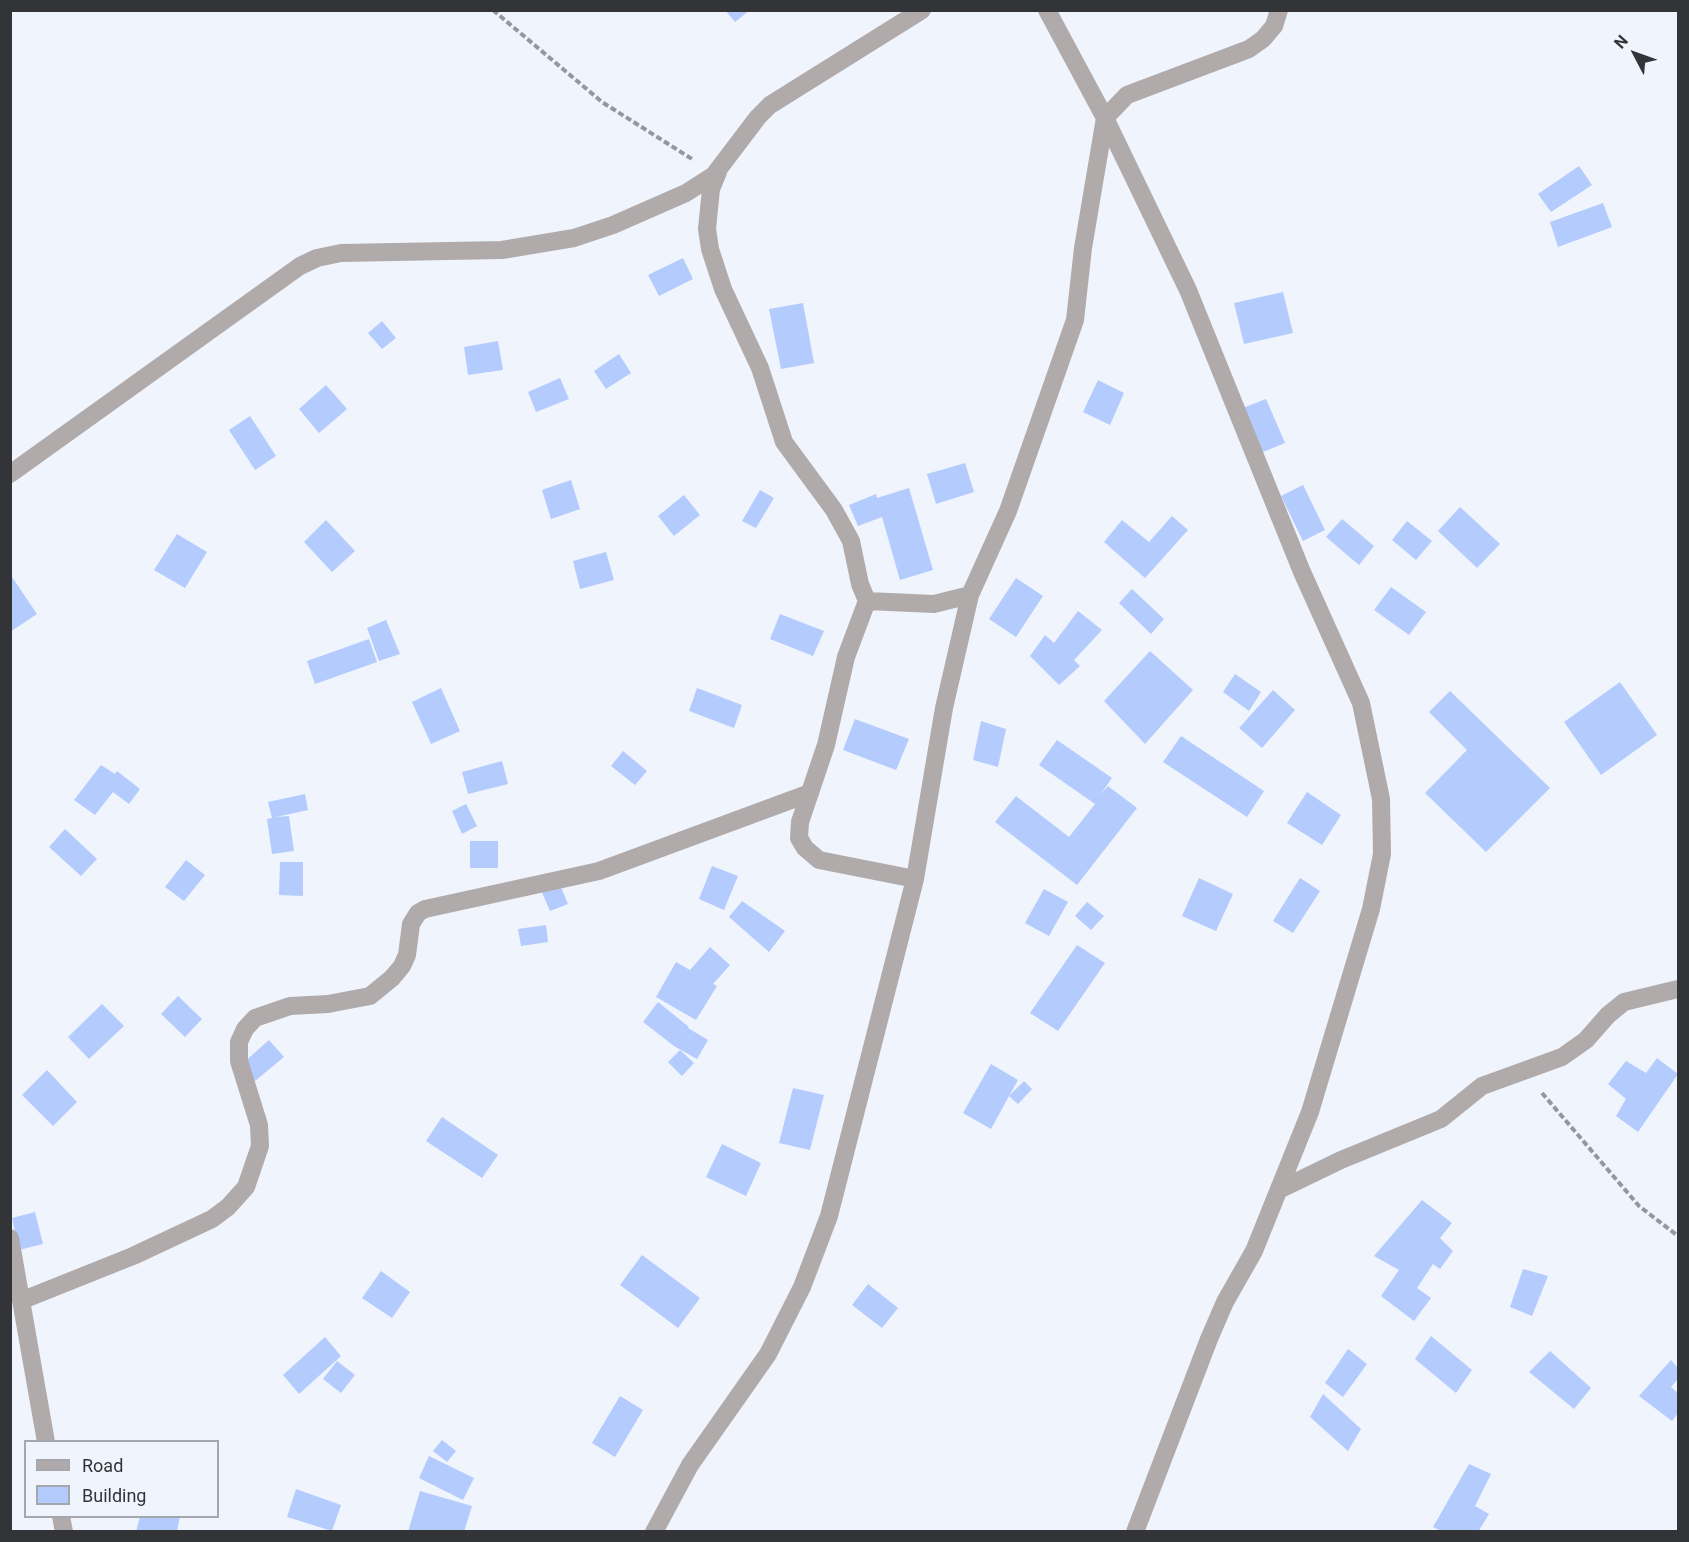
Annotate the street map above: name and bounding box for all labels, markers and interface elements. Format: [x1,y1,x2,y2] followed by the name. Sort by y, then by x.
[1605,24,1665,84] north arrow
[1610,31,1632,52] text: N
[24,1440,219,1518] legend
[82,1455,123,1476] text: Road
[82,1485,146,1506] text: Building

